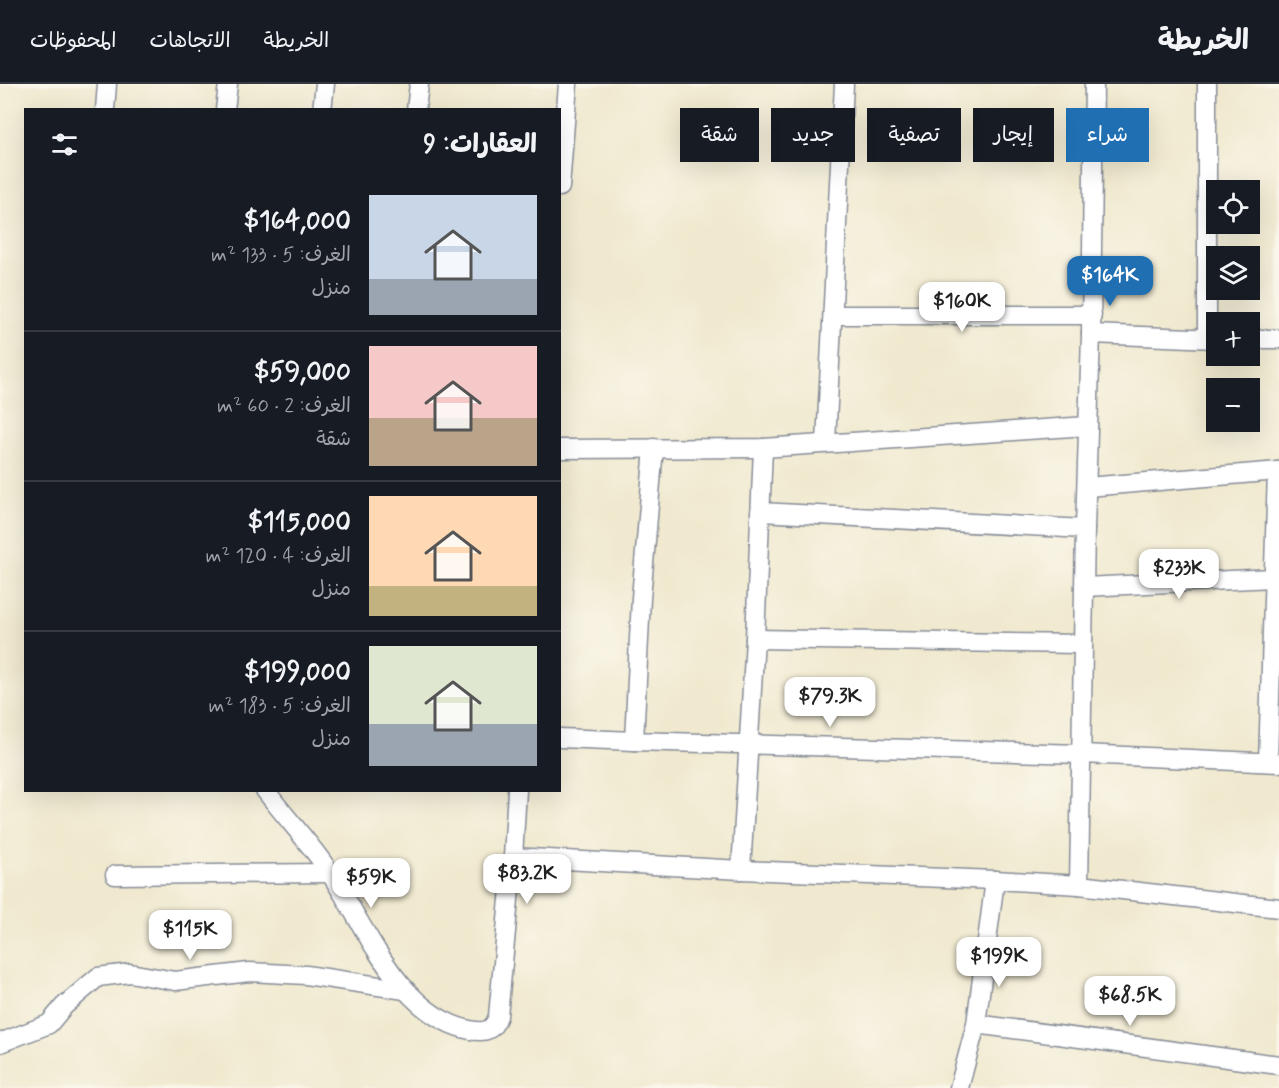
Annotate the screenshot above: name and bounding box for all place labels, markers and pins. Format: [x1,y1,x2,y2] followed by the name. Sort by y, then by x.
[1068,256,1152,307] pin: $164K
[920,282,1004,333] pin: $160K
[1137,549,1221,600] pin: $233K
[781,677,879,728] pin: $79.3K
[478,854,576,905] pin: $83.2K
[335,858,407,909] pin: $59K
[148,910,232,961] pin: $115K
[957,937,1041,988] pin: $199K
[1081,976,1179,1027] pin: $68.5K

